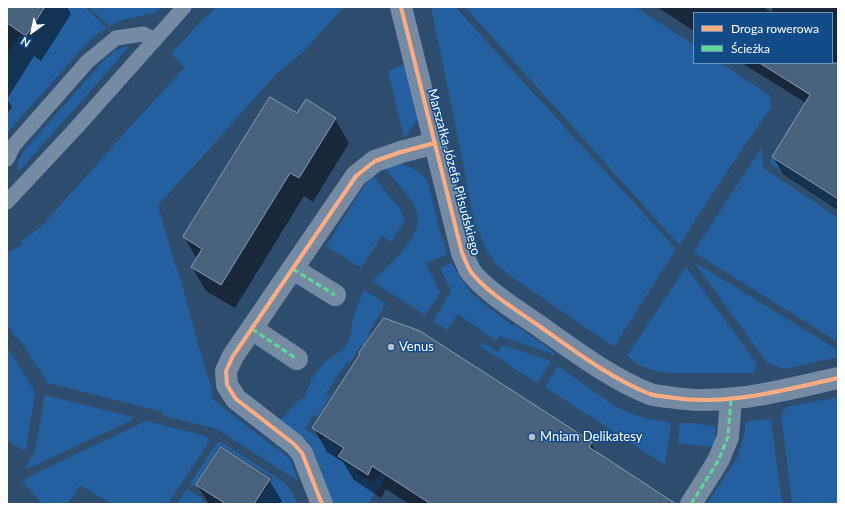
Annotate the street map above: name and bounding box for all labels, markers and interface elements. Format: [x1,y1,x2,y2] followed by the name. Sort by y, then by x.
[12,12,52,52] north arrow
[693,12,833,64] legend
[731,21,819,36] text: Droga rowerowa
[18,35,32,50] text: N
[731,41,770,56] text: Ścieżka
[424,87,484,257] street label: Marszałka Józefa Piłsudskiego
[399,339,434,355] place label: Venus
[386,342,396,352] marker: Venus
[540,429,642,445] place label: Mniam Delikatesy
[527,432,537,442] marker: Mniam Delikatesy

